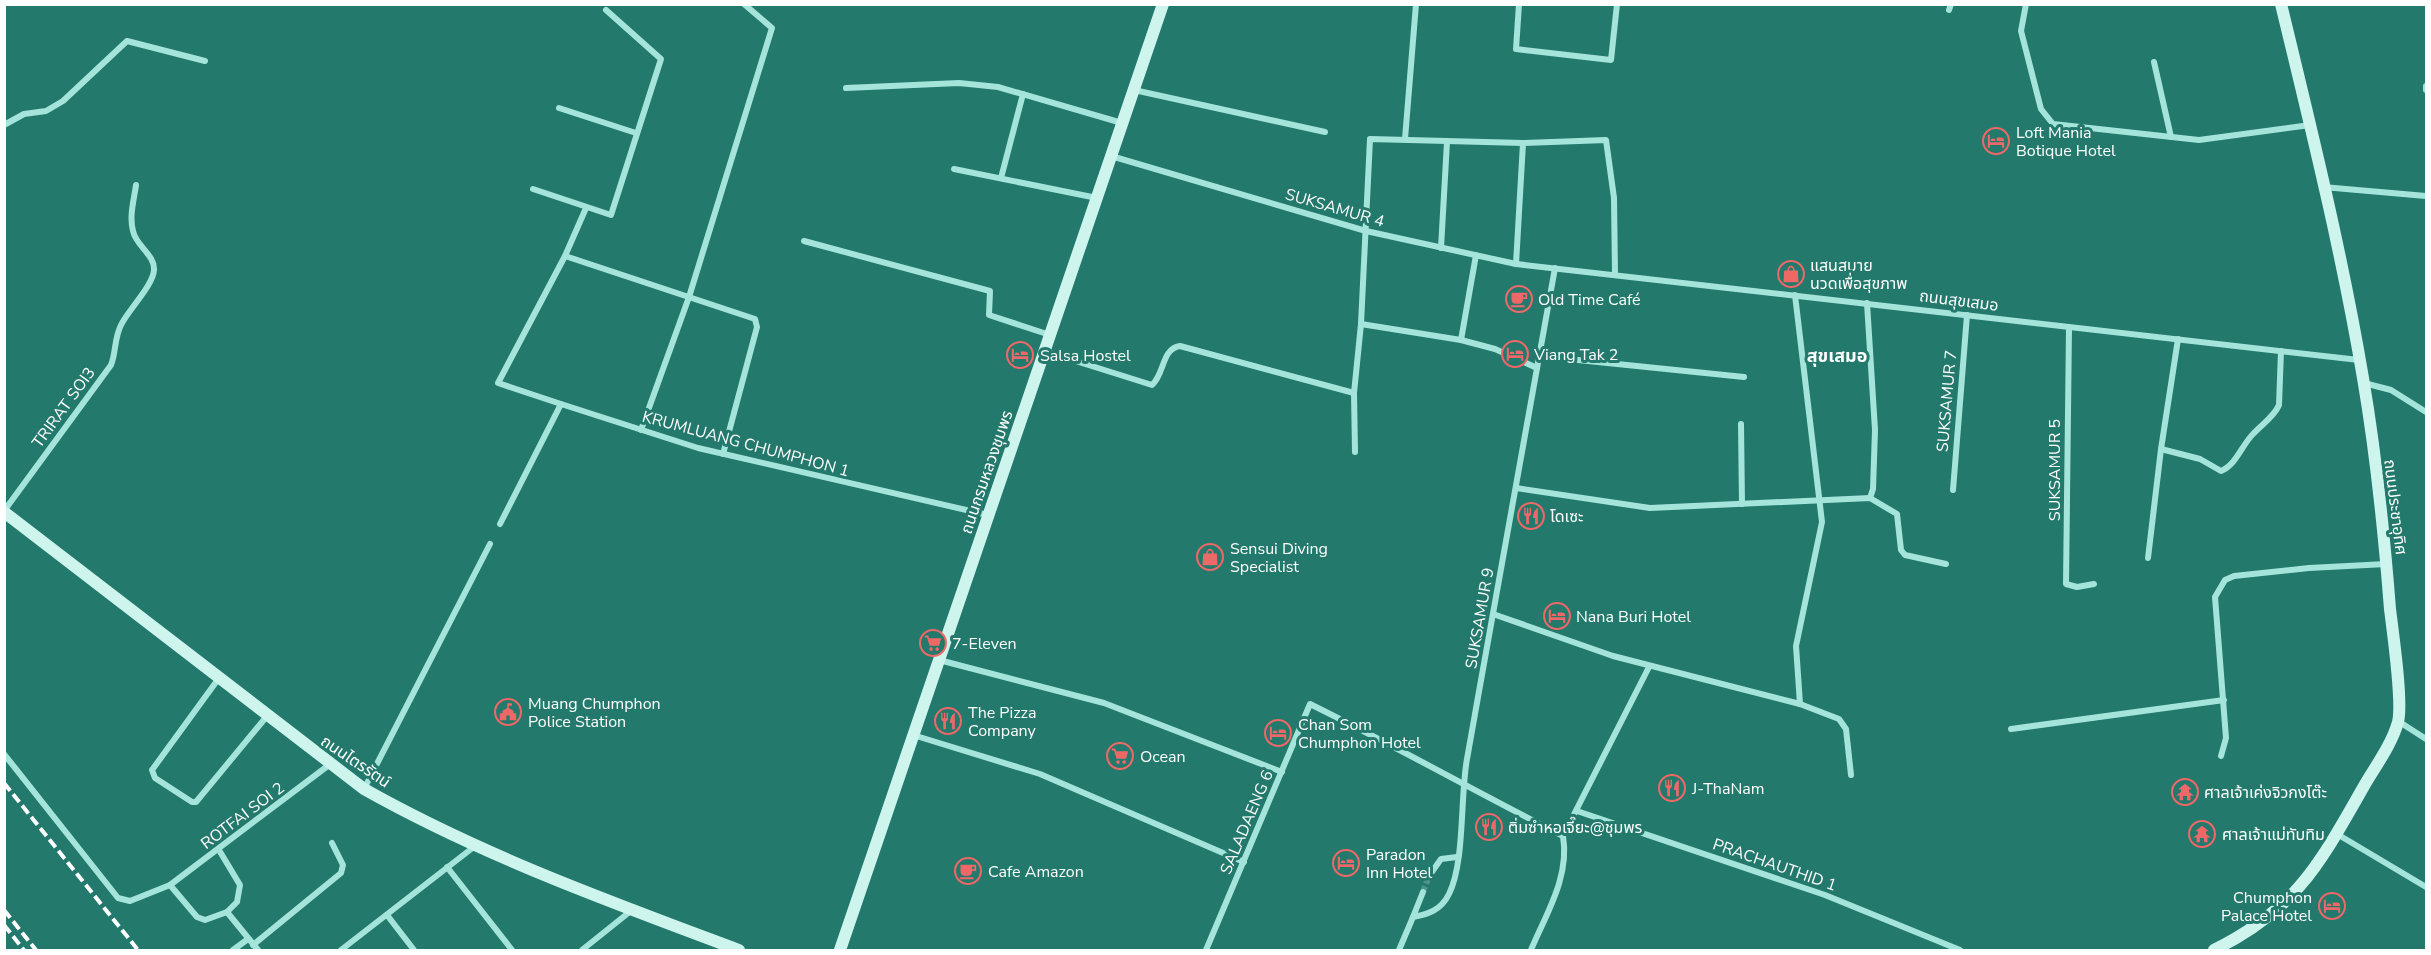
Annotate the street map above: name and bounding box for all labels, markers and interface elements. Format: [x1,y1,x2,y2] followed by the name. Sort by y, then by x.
[2016,122,2116,162] place label: Loft Mania Botique Hotel
[1981,126,2011,156] hotel icon: Loft Mania Botique Hotel
[1283,183,1387,233] street label: SUKSAMUR 4
[1810,255,1907,295] place label: แสนสบาย นวดเพื่อสุขภาพ
[1776,259,1806,289] shop icon: แสนสบาย นวดเพื่อสุขภาพ
[1504,284,1534,314] cafe icon: Old Time Café
[1918,285,2000,317] street label: ถนนสุขเสมอ
[1538,289,1641,311] place label: Old Time Café
[1500,339,1530,369] hotel icon: Viang Tak 2
[1005,340,1035,370] hotel icon: Salsa Hostel
[1533,344,1618,366] place label: Viang Tak 2
[1807,344,1867,368] district label: สุขเสมอ
[1040,345,1131,367] place label: Salsa Hostel
[1932,349,1962,453] street label: SUKSAMUR 7
[27,363,101,452] street label: TRIRAT SOI3
[640,406,852,482] street label: KRUMLUANG CHUMPHON 1
[956,408,1018,537] street label: ถนนกรมหลวงชุมพร
[2044,419,2066,521] street label: SUKSAMUR 5
[2378,458,2412,556] street label: ถนนประชาอุทิศ
[1516,501,1546,531] restaurant icon: โดเซะ
[1550,506,1583,528] place label: โดเซะ
[1230,538,1328,578] place label: Sensui Diving Specialist
[1195,542,1225,572] shop icon: Sensui Diving Specialist
[1460,566,1500,670] street label: SUKSAMUR 9
[1542,601,1572,631] hotel icon: Nana Buri Hotel
[1576,606,1691,628] place label: Nana Buri Hotel
[918,628,948,658] supermarket icon: 7-Eleven
[952,633,1017,655] place label: 7-Eleven
[528,693,661,733] place label: Muang Chumphon Police Station
[493,697,523,727] public building icon: Muang Chumphon Police Station
[968,702,1037,742] place label: The Pizza Company
[933,706,963,736] restaurant icon: The Pizza Company
[1298,714,1421,754] place label: Chan Som Chumphon Hotel
[1263,718,1293,748] hotel icon: Chan Som Chumphon Hotel
[316,730,395,793] street label: ถนนไตรรัตน์
[1105,741,1135,771] supermarket icon: Ocean
[1140,746,1186,768] place label: Ocean
[1215,767,1279,878] street label: SALADAENG 6
[1657,773,1687,803] restaurant icon: J-ThaNam
[196,777,289,855] street label: ROTFAI SOI 2
[2170,777,2200,807] temple icon: ศาลเจ้าเค่งจิวกงโต๊ะ
[1691,778,1764,800] place label: J-ThaNam
[2204,782,2327,804] place label: ศาลเจ้าเค่งจิวกงโต๊ะ
[1474,812,1504,842] restaurant icon: ติ่มซำหอเจี๊ยะ@ชุมพร
[1508,816,1643,839] place label: ติ่มซำหอเจี๊ยะ@ชุมพร
[2187,819,2217,849] temple icon: ศาลเจ้าแม่ทับทิม
[2222,824,2325,846] place label: ศาลเจ้าแม่ทับทิม
[1710,833,1840,896] street label: PRACHAUTHID 1
[1366,844,1432,884] place label: Paradon Inn Hotel
[1331,848,1361,878] hotel icon: Paradon Inn Hotel
[953,856,983,886] cafe icon: Cafe Amazon
[988,861,1084,883] place label: Cafe Amazon
[2221,887,2312,927] place label: Chumphon Palace Hotel
[2317,891,2347,921] hotel icon: Chumphon Palace Hotel

